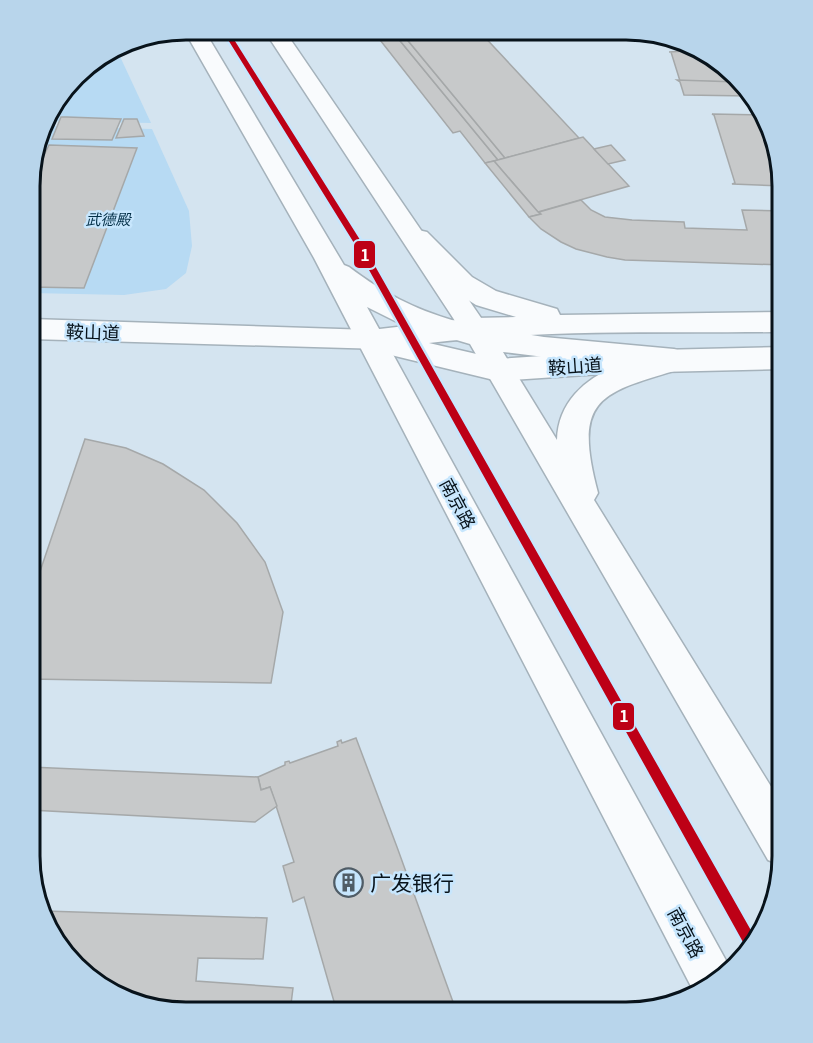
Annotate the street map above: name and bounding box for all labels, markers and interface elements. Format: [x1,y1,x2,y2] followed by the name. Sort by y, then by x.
[85,208,132,229] park label: 武德殿
[353,240,376,269] line badge: 1
[360,242,370,266] text: 1
[66,317,120,345] street label: 鞍山道
[547,350,603,380] street label: 鞍山道
[435,473,483,533] street label: 南京路
[612,702,635,731] line badge: 1
[619,703,629,727] text: 1
[333,866,365,898] building icon: 广发银行
[370,867,454,897] place label: 广发银行
[663,902,711,962] street label: 南京路

